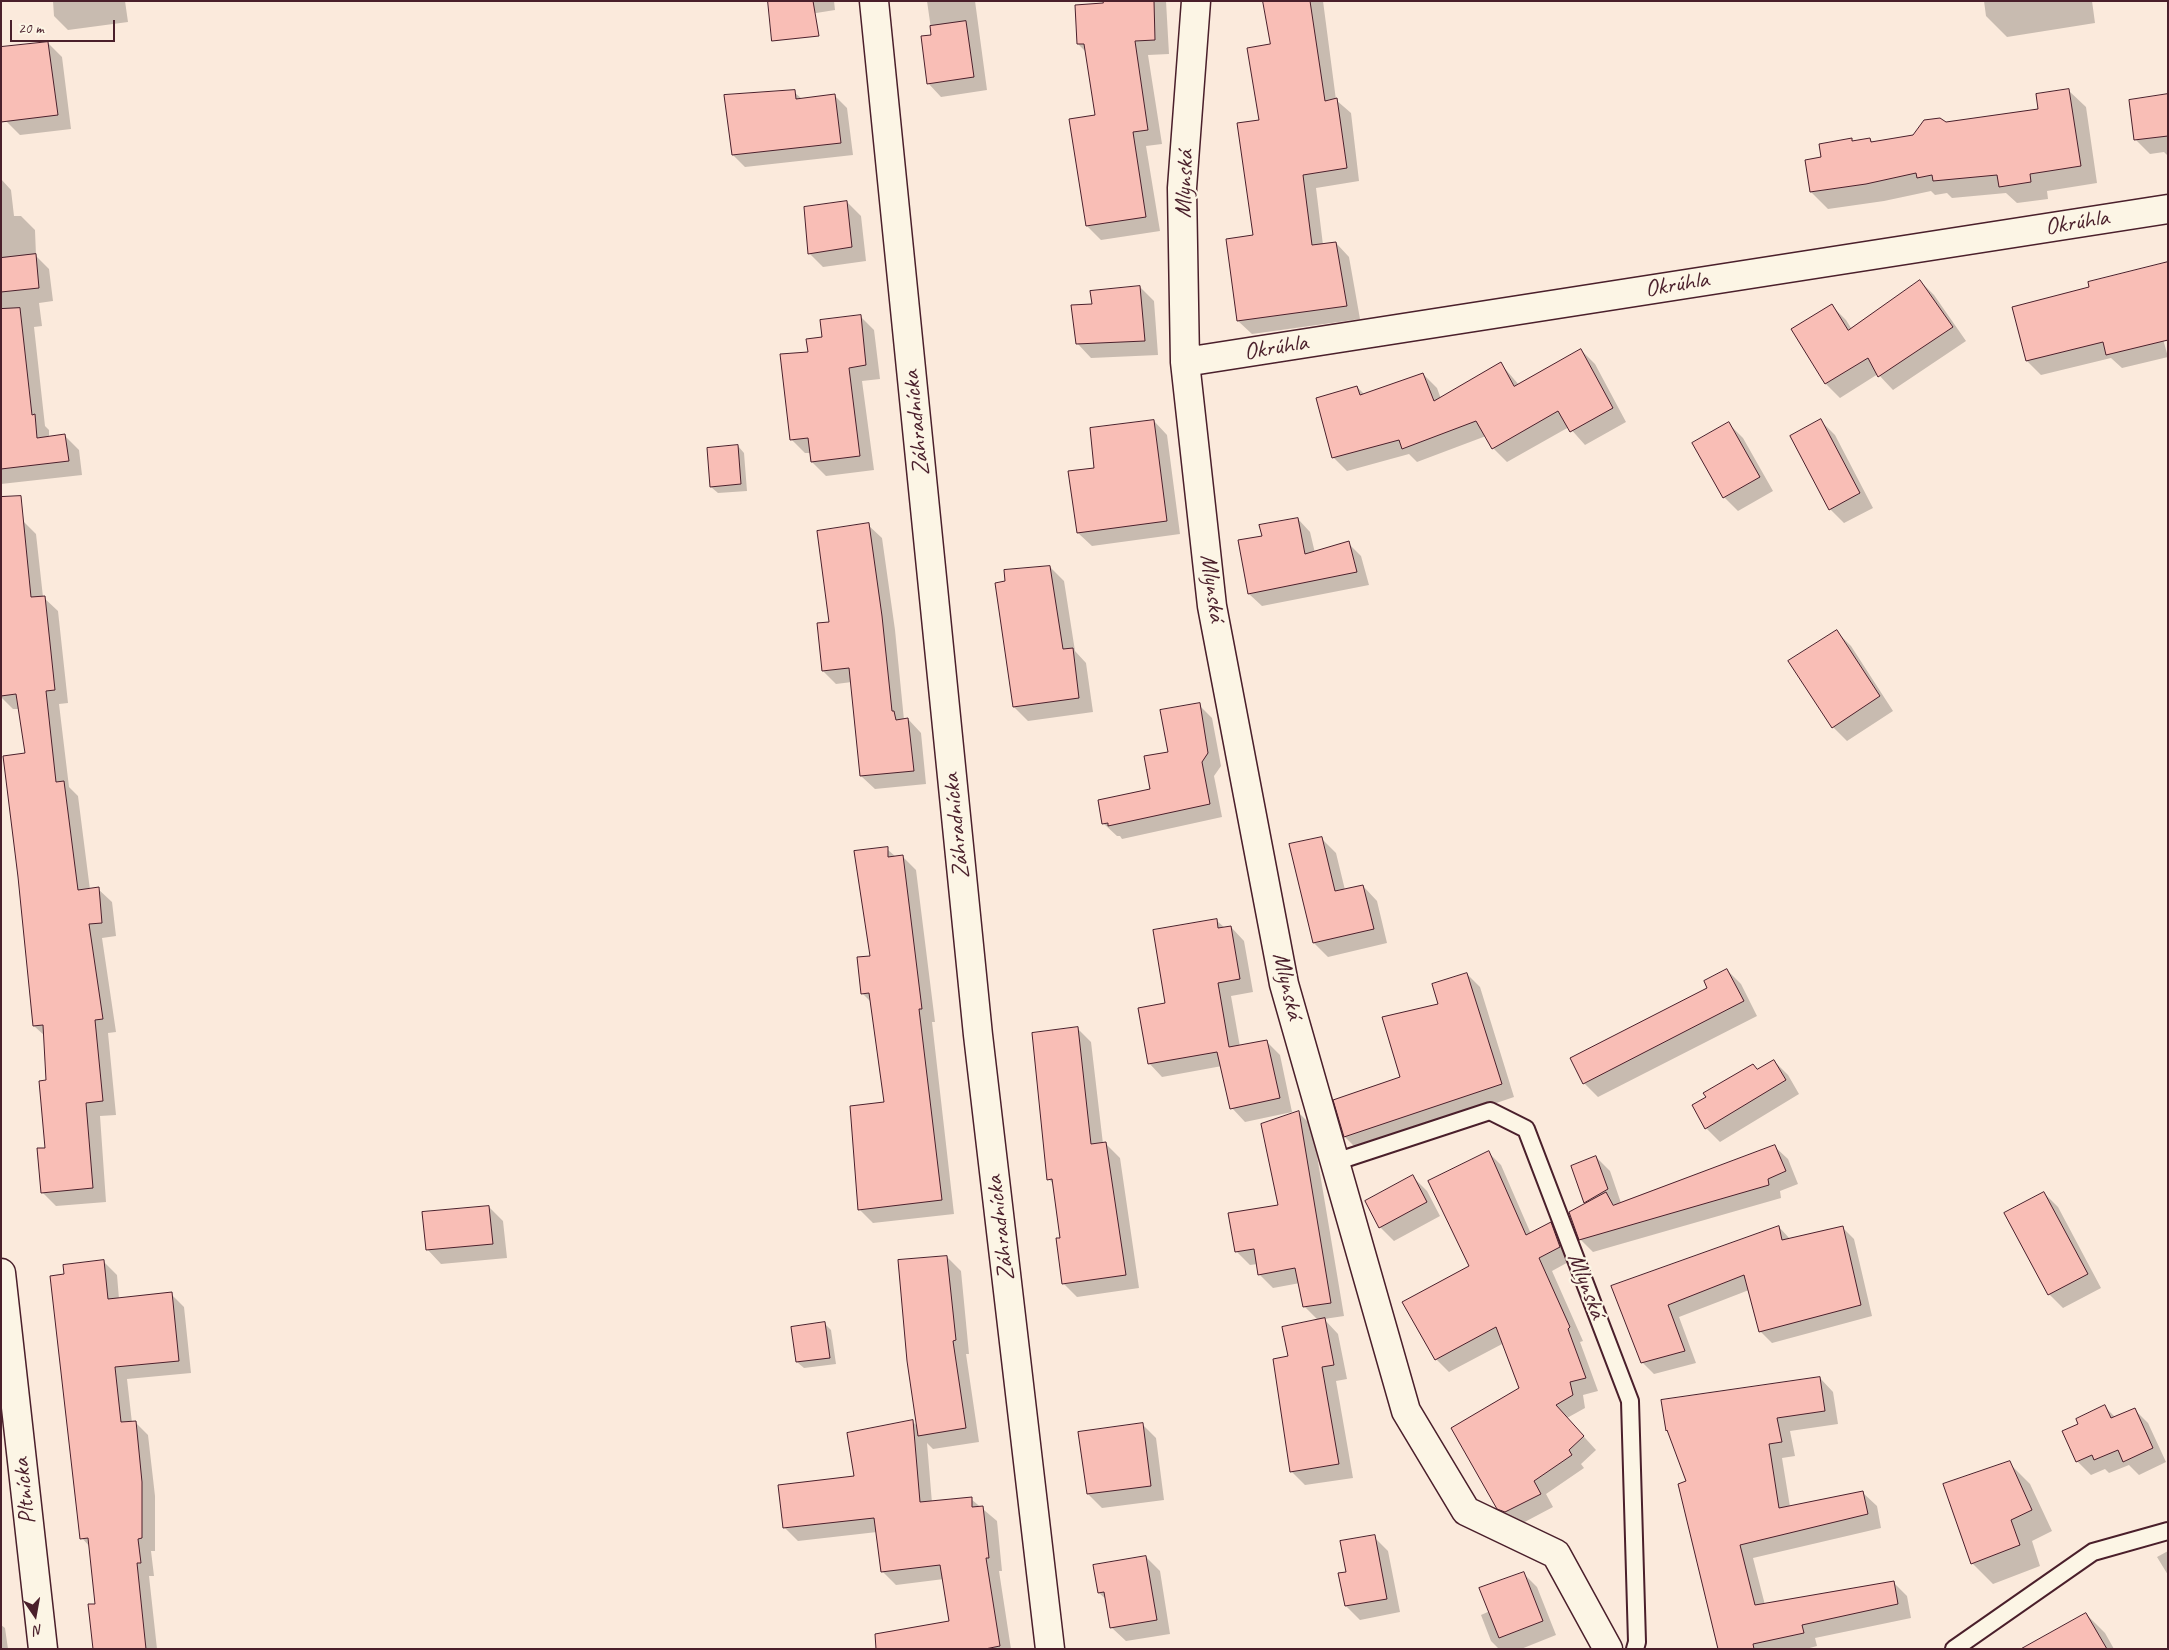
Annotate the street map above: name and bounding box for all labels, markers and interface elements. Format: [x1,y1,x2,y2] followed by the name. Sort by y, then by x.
[12,10,118,42] scale bar
[18,19,44,38] text: 20 m
[1169,150,1201,218] street label: Mlynská
[2043,204,2111,242] street label: Okrúhla
[1643,266,1711,304] street label: Okrúhla
[1242,329,1310,367] street label: Okrúhla
[897,369,937,477] street label: Záhradnícka
[1193,552,1231,624] street label: Mlynská
[937,772,977,880] street label: Záhradnícka
[1265,950,1309,1022] street label: Mlynská
[980,1174,1022,1282] street label: Záhradnícka
[1560,1249,1612,1323] street label: Mlynská
[7,1456,43,1526] street label: Pltnícka
[10,1590,60,1640] north arrow
[32,1621,44,1639] text: N

